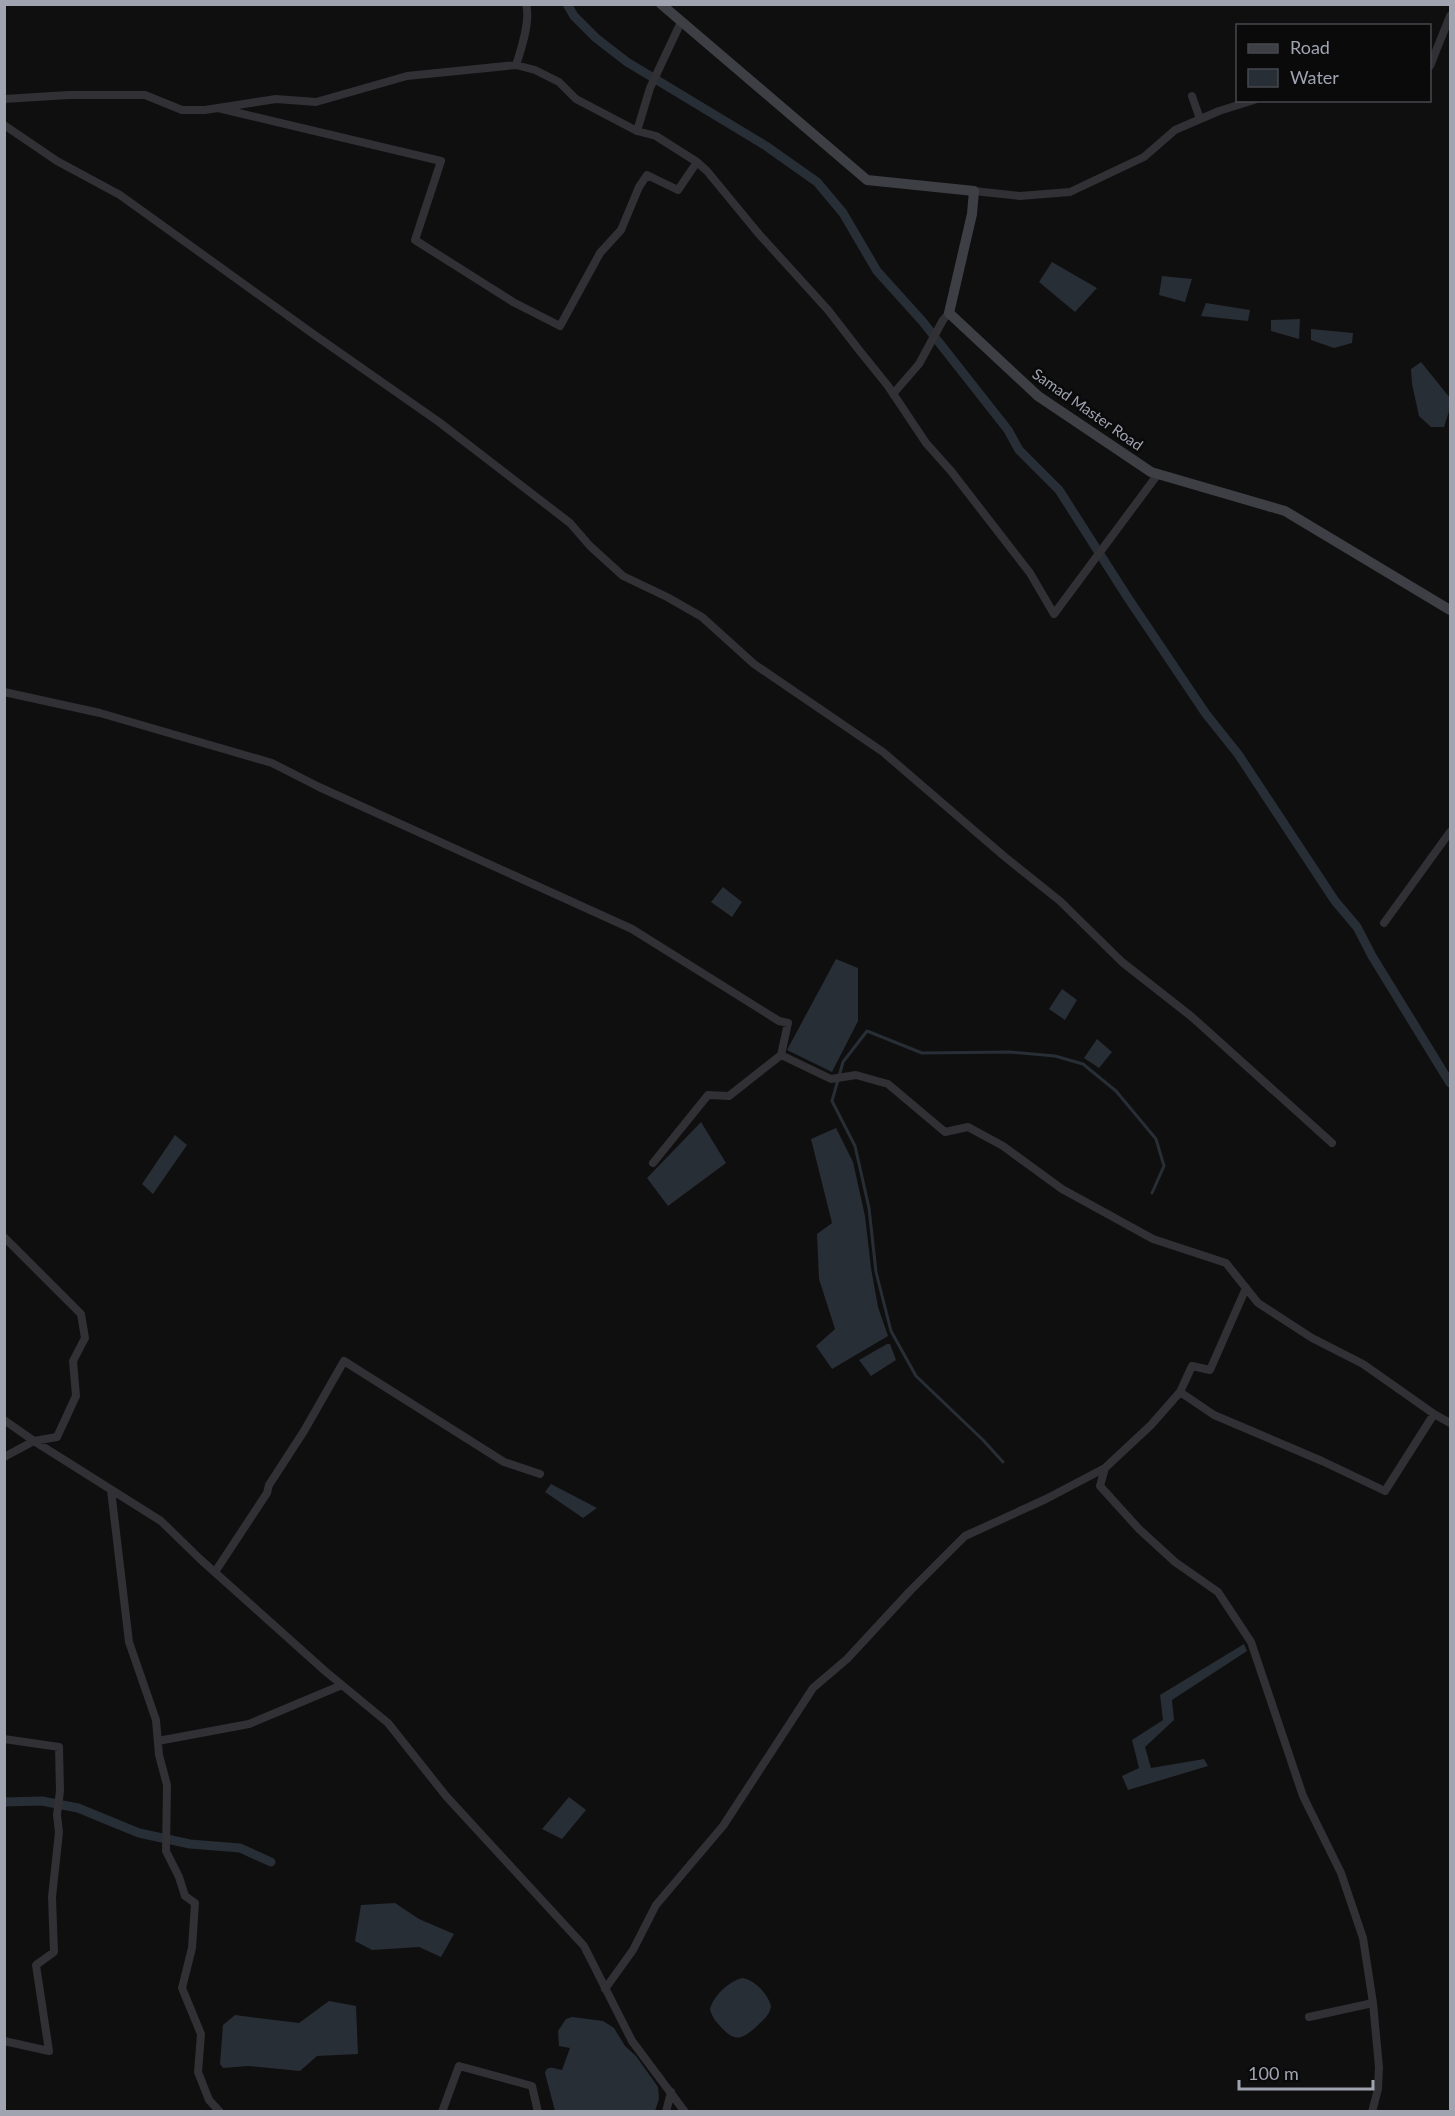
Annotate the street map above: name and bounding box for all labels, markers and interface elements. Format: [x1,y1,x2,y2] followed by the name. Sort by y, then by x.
[1236,24,1431,102] legend
[1290,36,1330,58] text: Road
[1290,66,1339,88] text: Water
[1029,364,1147,454] street label: Samad Master Road
[1239,2053,1372,2091] scale bar
[1248,2062,1299,2084] text: 100 m

